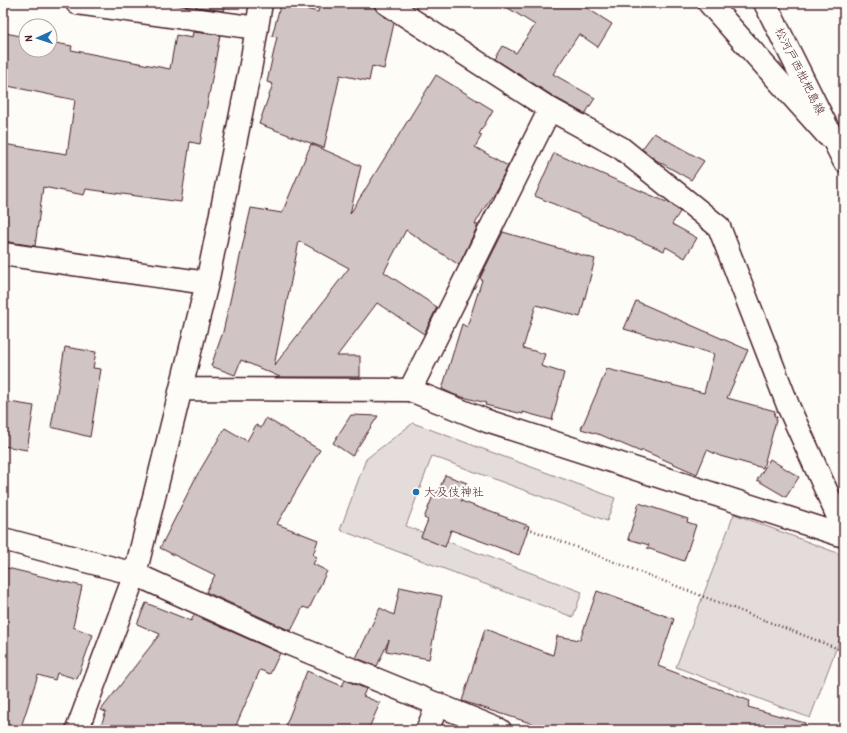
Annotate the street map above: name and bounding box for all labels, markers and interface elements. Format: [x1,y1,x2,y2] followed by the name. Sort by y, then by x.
[18,18,58,58] north arrow
[771,24,830,117] street label: 松河戸西枇杷島線
[21,35,35,42] text: N
[424,483,484,500] place label: 大及伎神社
[411,487,421,497] marker: 大及伎神社

